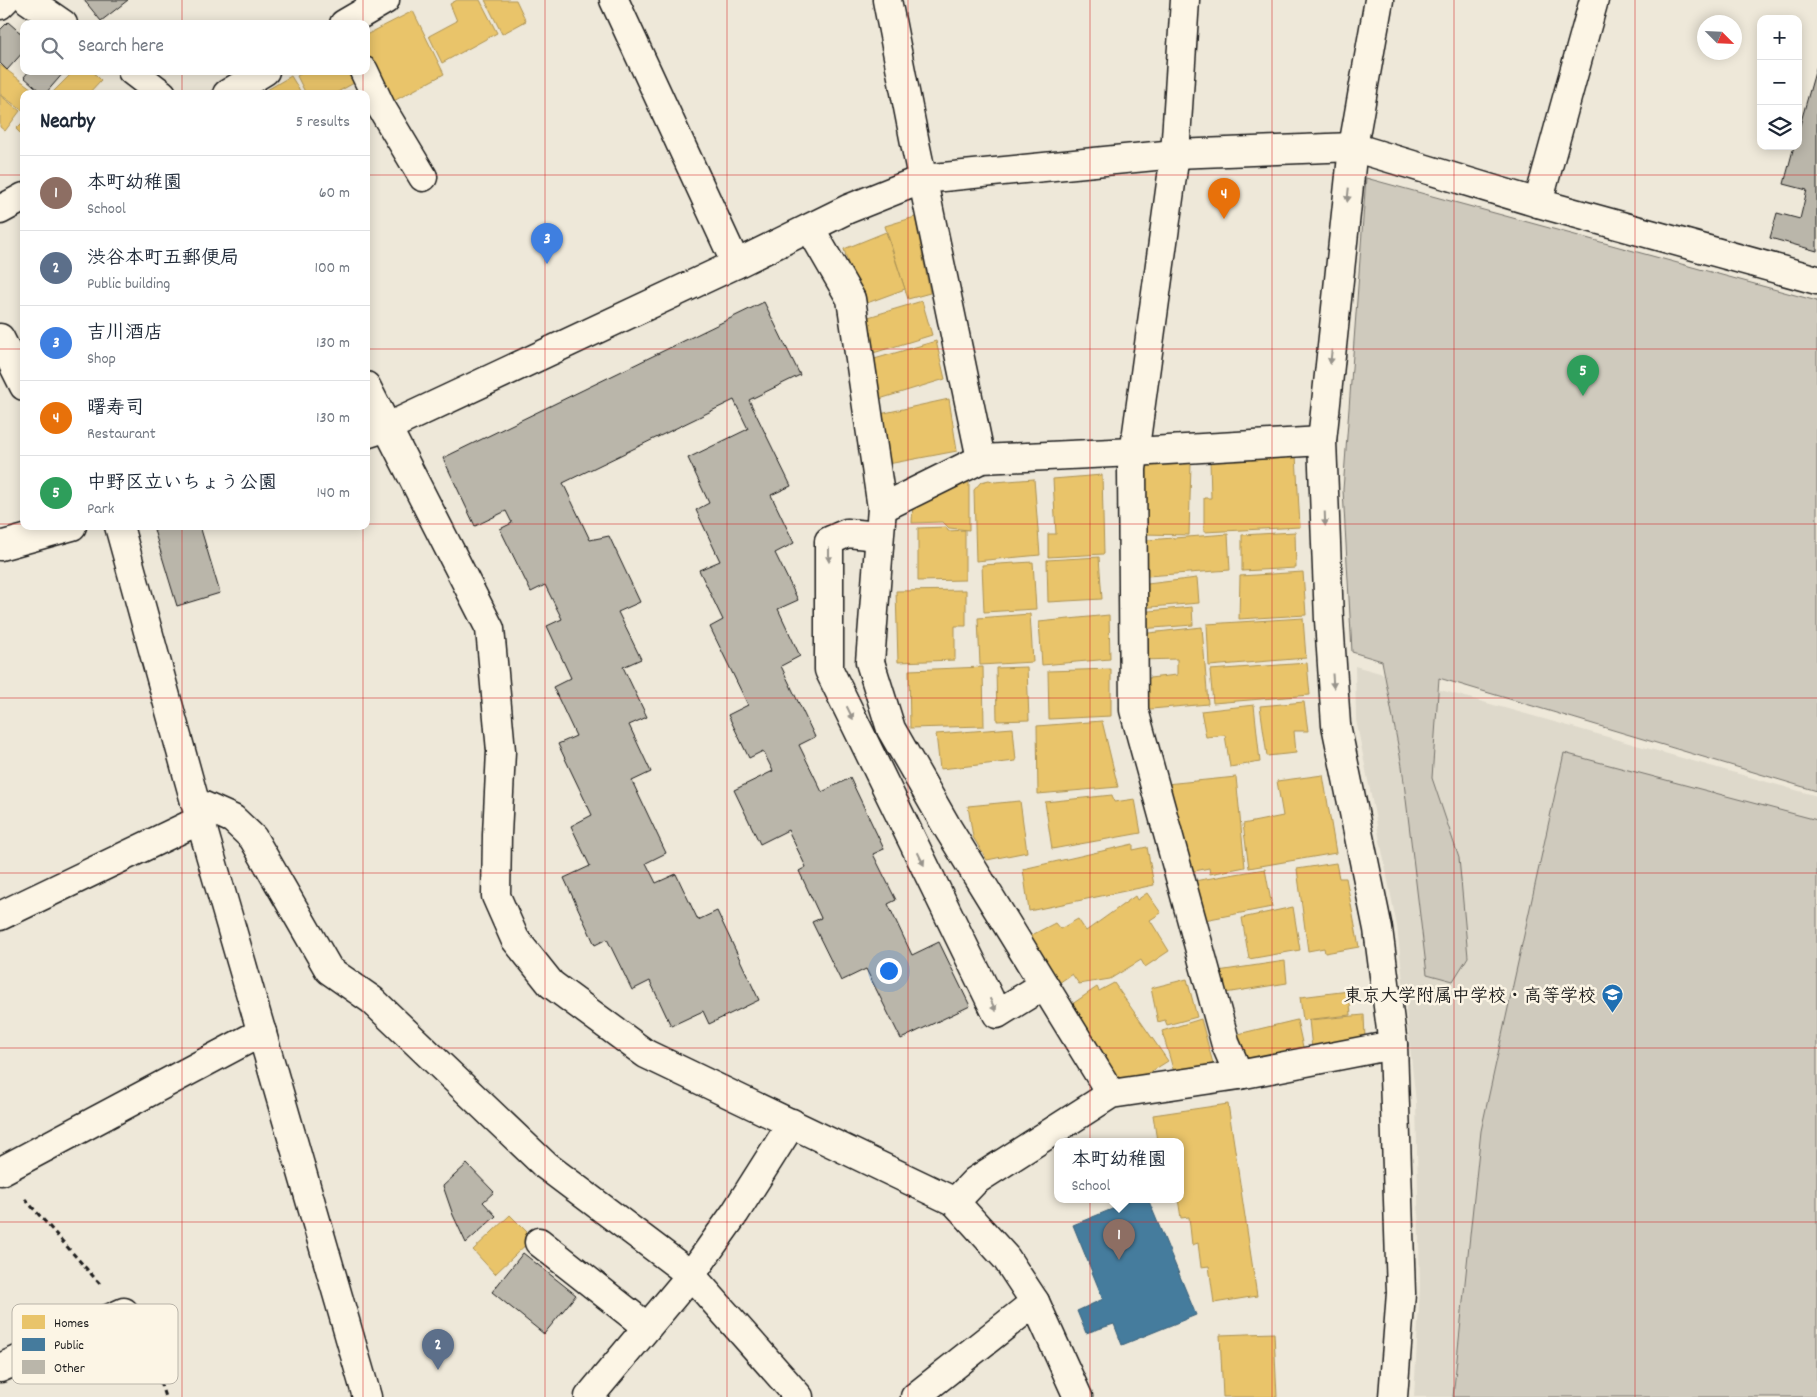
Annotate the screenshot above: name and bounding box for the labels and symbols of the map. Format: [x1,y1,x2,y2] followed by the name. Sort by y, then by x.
[1697,15,1742,60] north arrow
[1208,178,1240,219] pin: 4
[1344,188,1352,204] one-way arrow
[531,223,563,264] pin: 3
[1327,349,1335,365] one-way arrow
[1567,355,1599,396] pin: 5
[1322,511,1330,527] one-way arrow
[825,547,833,563] one-way arrow
[1330,674,1338,690] one-way arrow
[846,705,854,720] one-way arrow
[917,851,925,866] one-way arrow
[876,958,902,984] your location
[1600,983,1624,1014] school or university icon: 東京大学附属中学校・高等学校
[1344,985,1596,1010] place label: 東京大学附属中学校・高等学校
[988,997,997,1012] one-way arrow
[1103,1219,1135,1260] pin: 1
[12,1304,178,1384] legend
[54,1314,89,1334] text: Homes
[422,1329,454,1370] pin: 2
[54,1336,84,1356] text: Public
[54,1359,86,1379] text: Other

